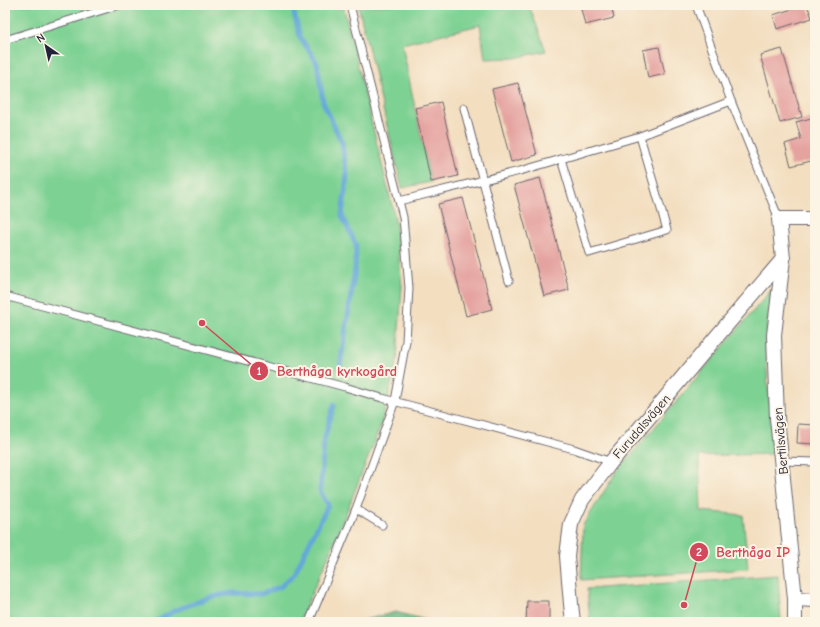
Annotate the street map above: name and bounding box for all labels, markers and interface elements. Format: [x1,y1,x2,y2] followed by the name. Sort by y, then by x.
[26,26,66,66] north arrow
[34,31,47,46] text: N
[249,358,405,384] callout: Berthåga kyrkogård
[277,363,397,380] text: Berthåga kyrkogård
[257,364,262,378] text: 1
[609,391,673,462] street label: Furudalsvägen
[770,407,791,475] street label: Bertilsvägen
[689,539,798,565] callout: Berthåga IP
[716,544,790,561] text: Berthåga IP
[696,545,702,559] text: 2

